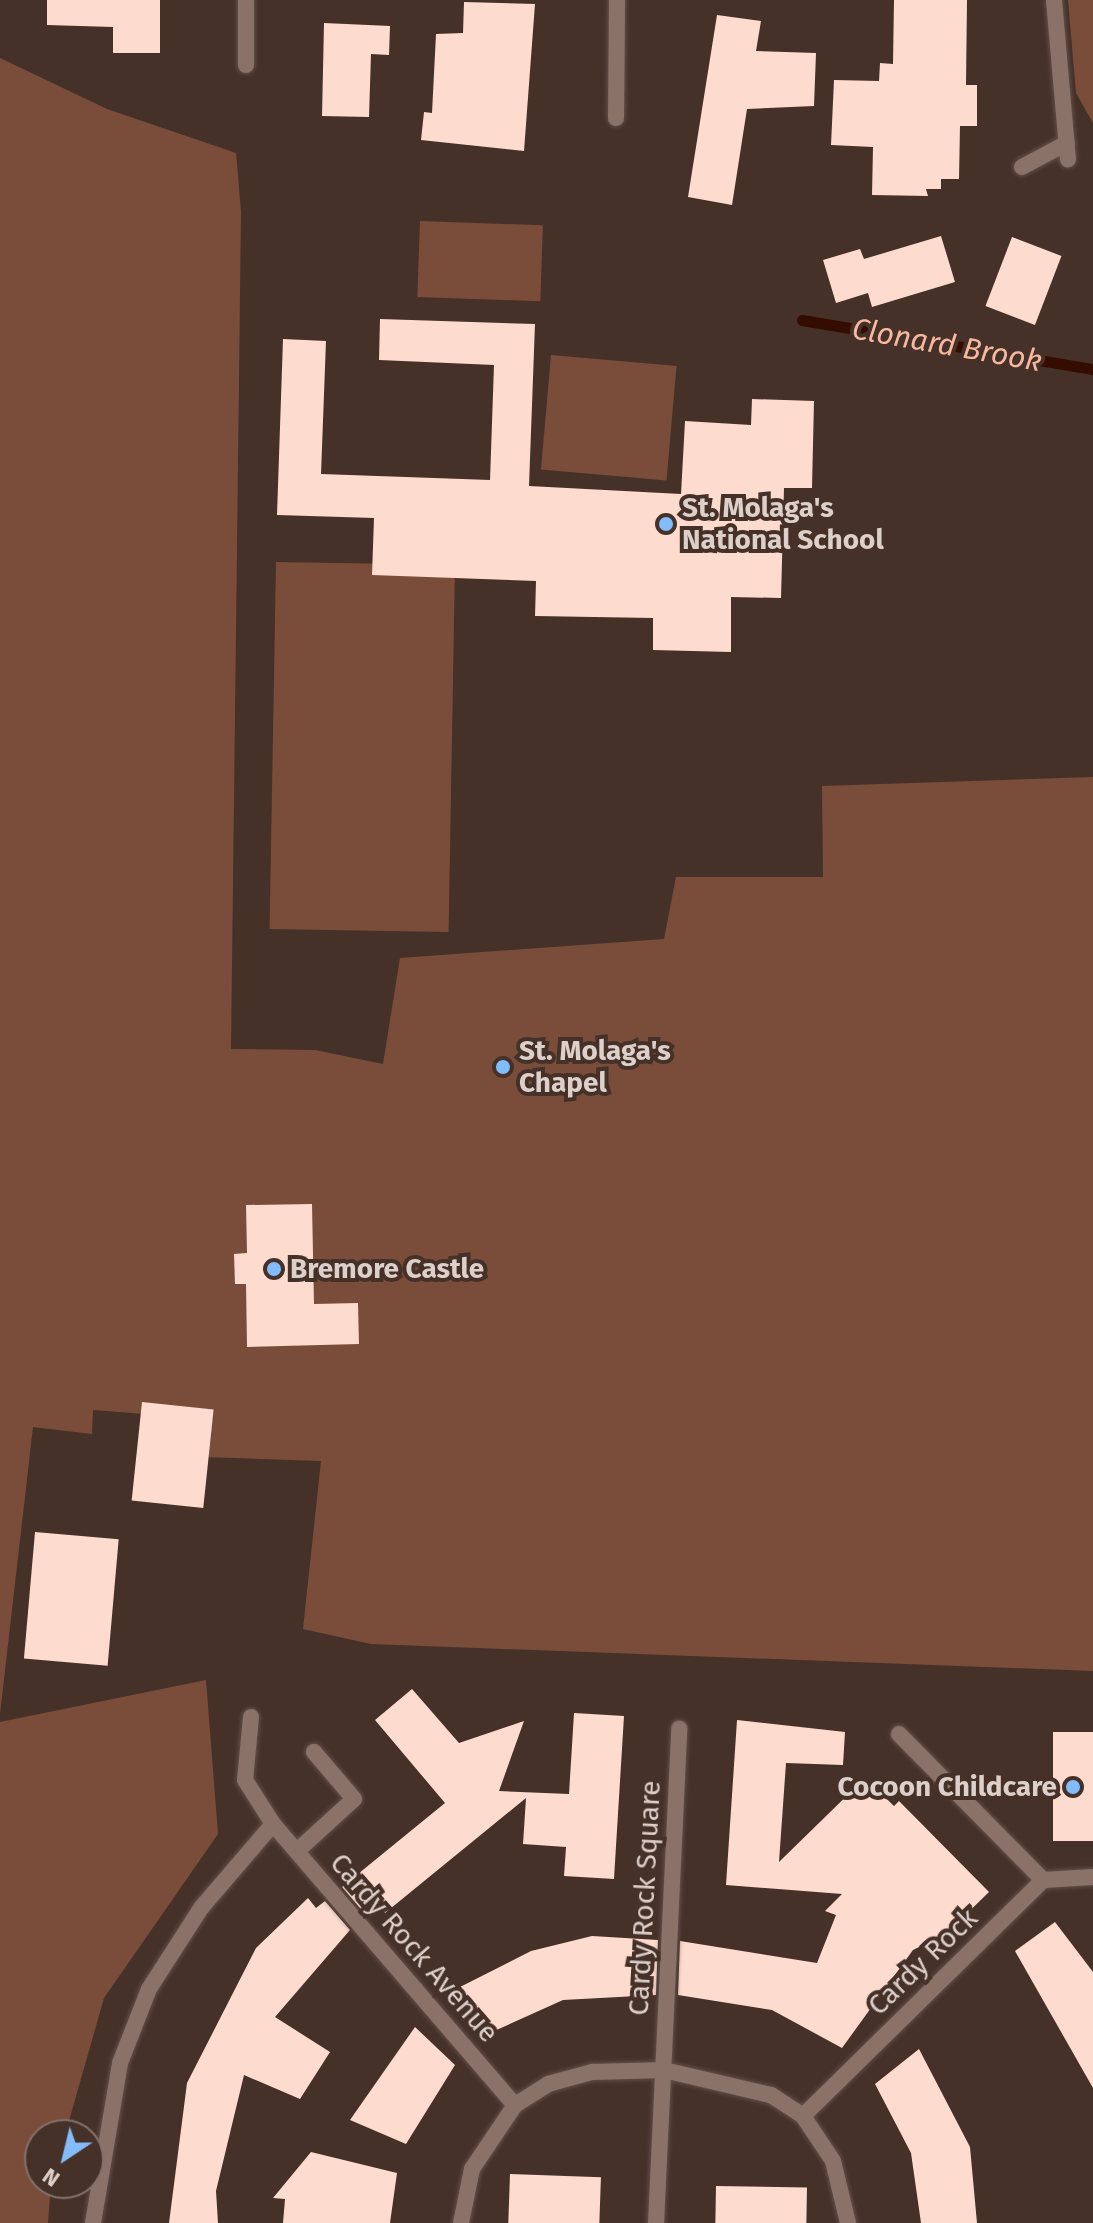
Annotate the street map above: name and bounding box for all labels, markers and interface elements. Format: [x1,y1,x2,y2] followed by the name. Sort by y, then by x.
[849,311,1045,379] water label: Clonard Brook
[682,491,884,557] place label: St. Molaga's National School
[657,515,675,533] marker: St. Molaga's National School
[519,1034,671,1100] place label: St. Molaga's Chapel
[494,1058,512,1076] marker: St. Molaga's Chapel
[290,1252,484,1286] place label: Bremore Castle
[265,1260,283,1278] marker: Bremore Castle
[838,1770,1057,1804] place label: Cocoon Childcare
[1064,1778,1082,1796] marker: Cocoon Childcare
[622,1780,668,2016] street label: Cardy Rock Square
[323,1847,505,2049] street label: Cardy Rock Avenue
[861,1902,985,2022] street label: Cardy Rock
[24,2119,104,2199] north arrow
[37,2162,65,2193] text: N

